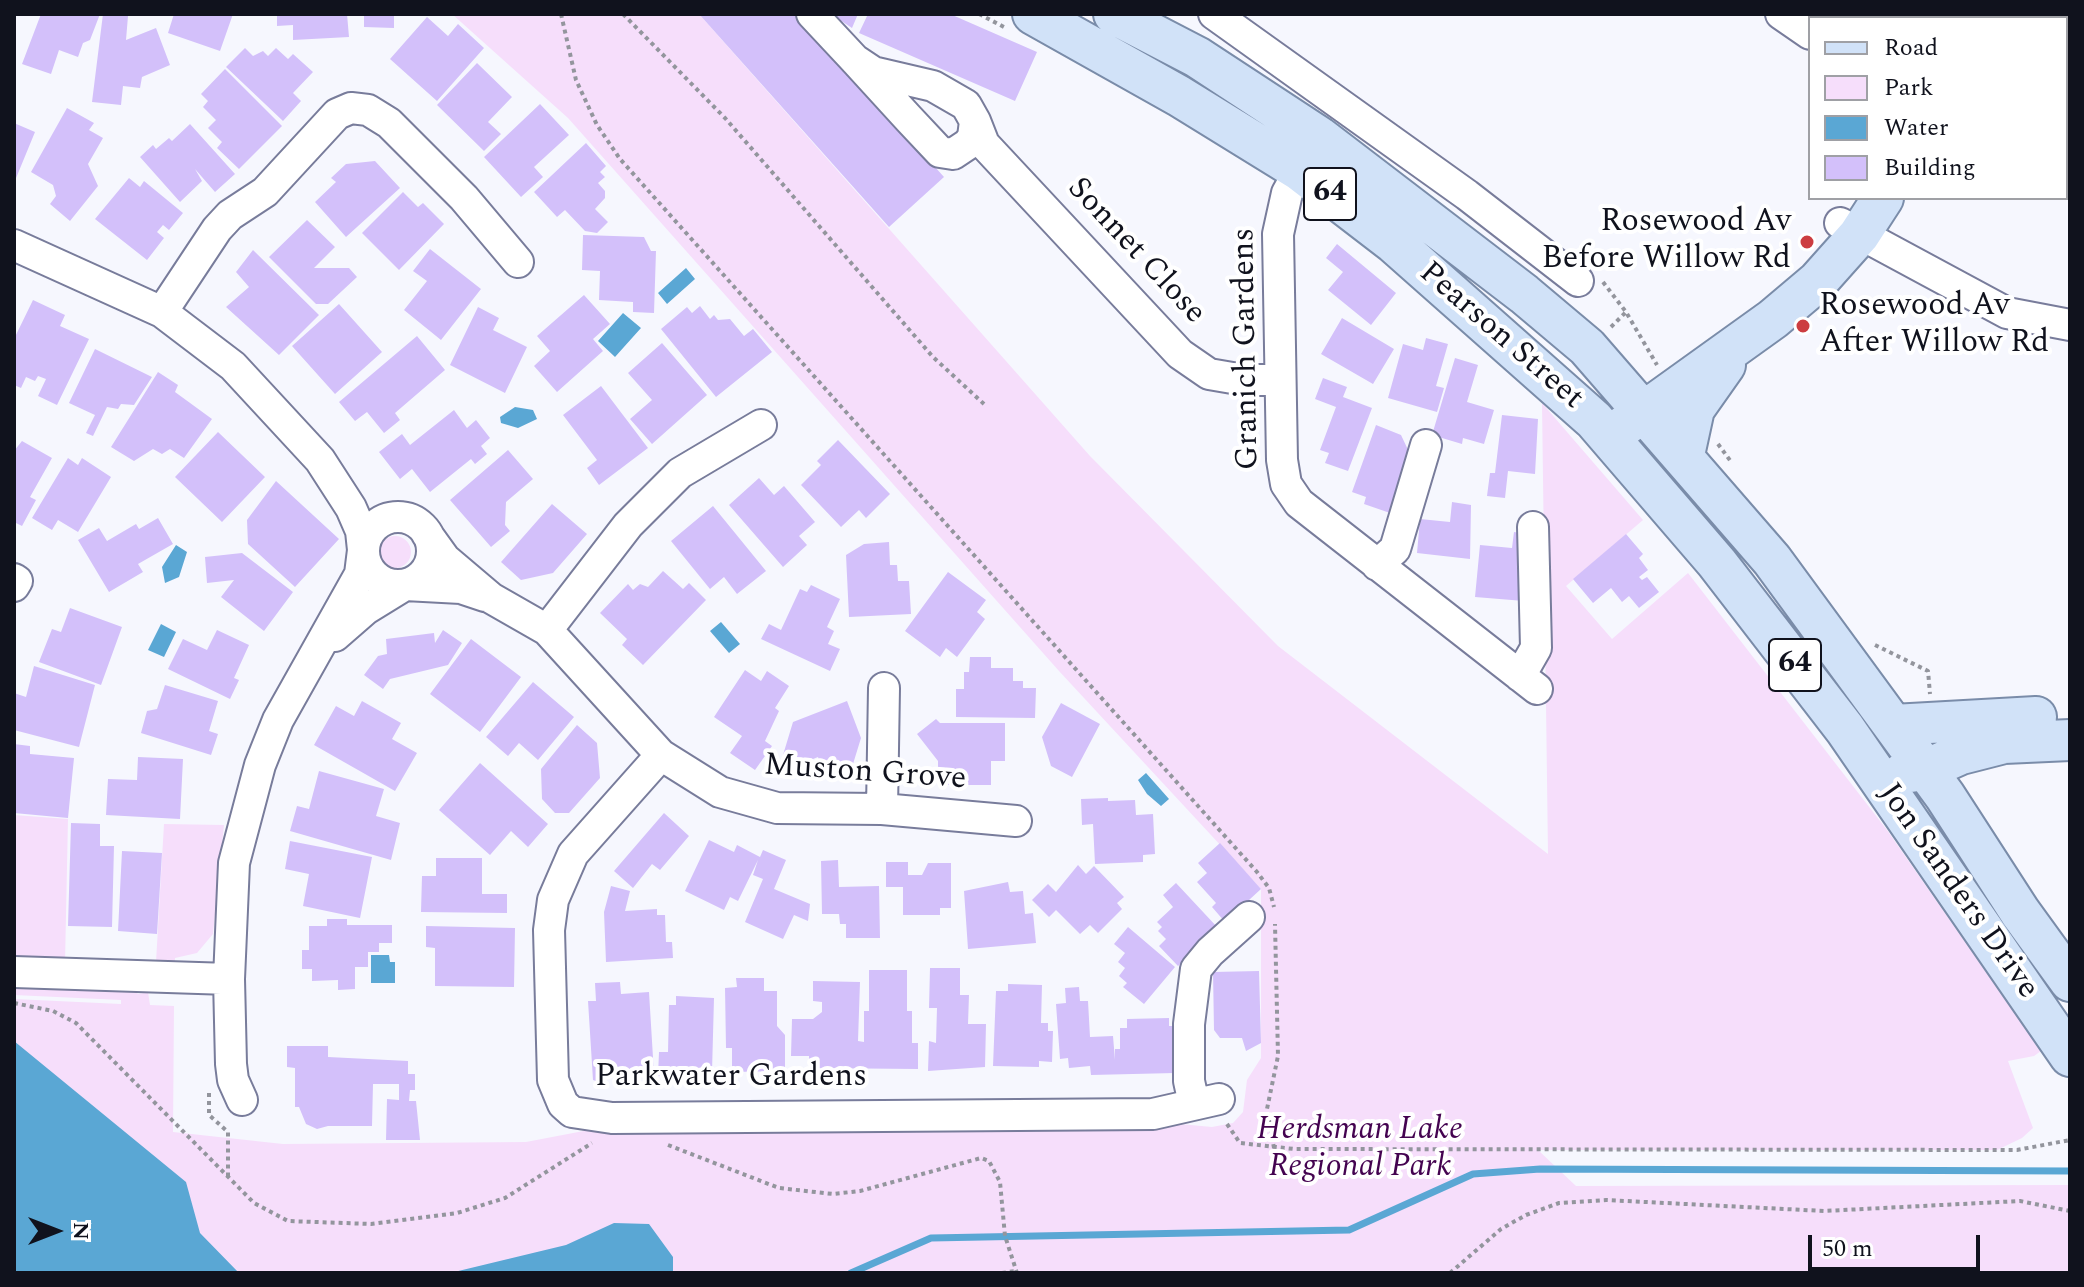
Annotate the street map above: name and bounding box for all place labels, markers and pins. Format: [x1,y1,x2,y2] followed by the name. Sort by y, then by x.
[1541,205,1791,280] place label: Rosewood Av Before Willow Rd
[1798,233,1816,251] marker: Rosewood Av Before Willow Rd
[1819,289,2049,364] place label: Rosewood Av After Willow Rd
[1794,317,1812,335] marker: Rosewood Av After Willow Rd

